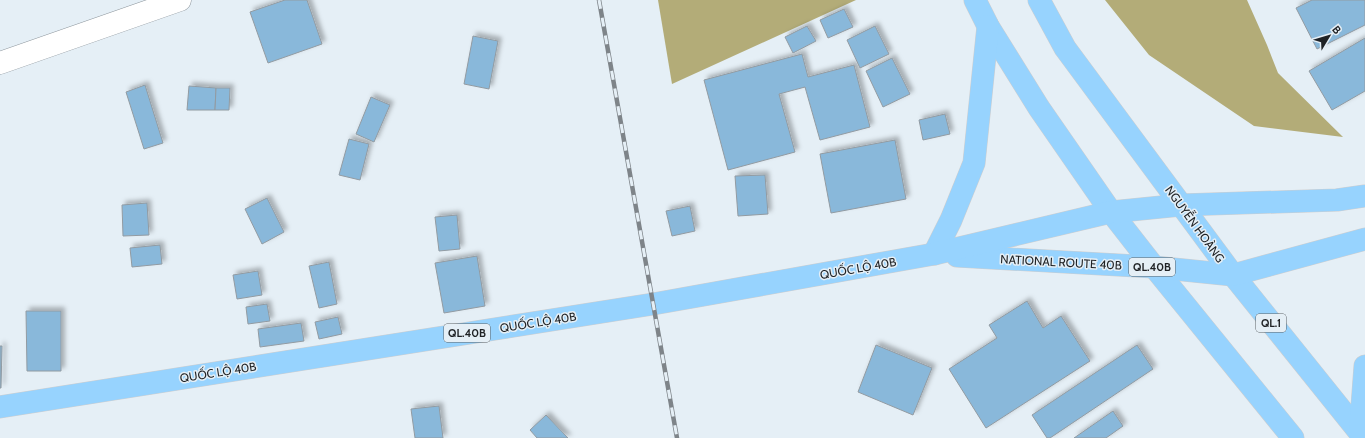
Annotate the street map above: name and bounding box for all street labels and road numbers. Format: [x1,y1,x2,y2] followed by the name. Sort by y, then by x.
[1162,182,1229,265] street label: NGUYỄN HOÀNG
[1000,251,1122,273] street label: NATIONAL ROUTE 40B
[818,253,897,282] street label: QUỐC LỘ 40B
[1129,258,1175,276] road number: QL.40B
[498,308,577,335] street label: QUỐC LỘ 40B
[1256,314,1286,332] road number: QL.1
[444,324,490,342] road number: QL.40B
[178,358,257,385] street label: QUỐC LỘ 40B

